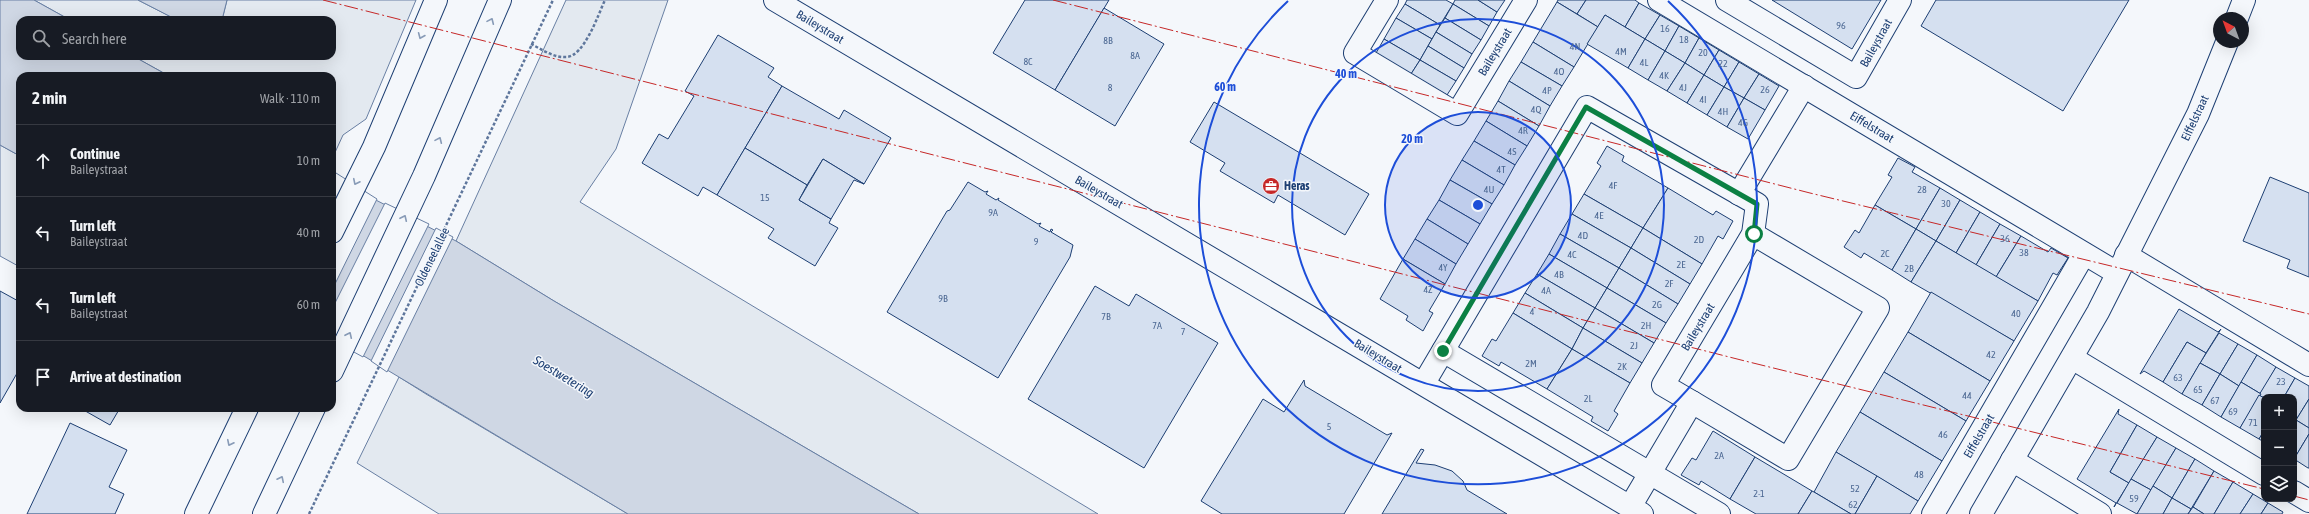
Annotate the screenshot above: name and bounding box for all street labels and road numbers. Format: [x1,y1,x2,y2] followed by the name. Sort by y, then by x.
[794,7,847,47] street label: Baileystraat
[1857,16,1895,70] street label: Baileystraat
[1475,25,1515,78] street label: Baileystraat
[2178,93,2212,143] street label: Eiffelstraat
[1848,108,1897,146] street label: Eiffelstraat
[1073,173,1126,212] street label: Baileystraat
[412,225,452,289] street label: Oldeneelallee
[1678,300,1718,353] street label: Baileystraat
[1352,336,1405,376] street label: Baileystraat
[1961,411,1997,461] street label: Eiffelstraat

